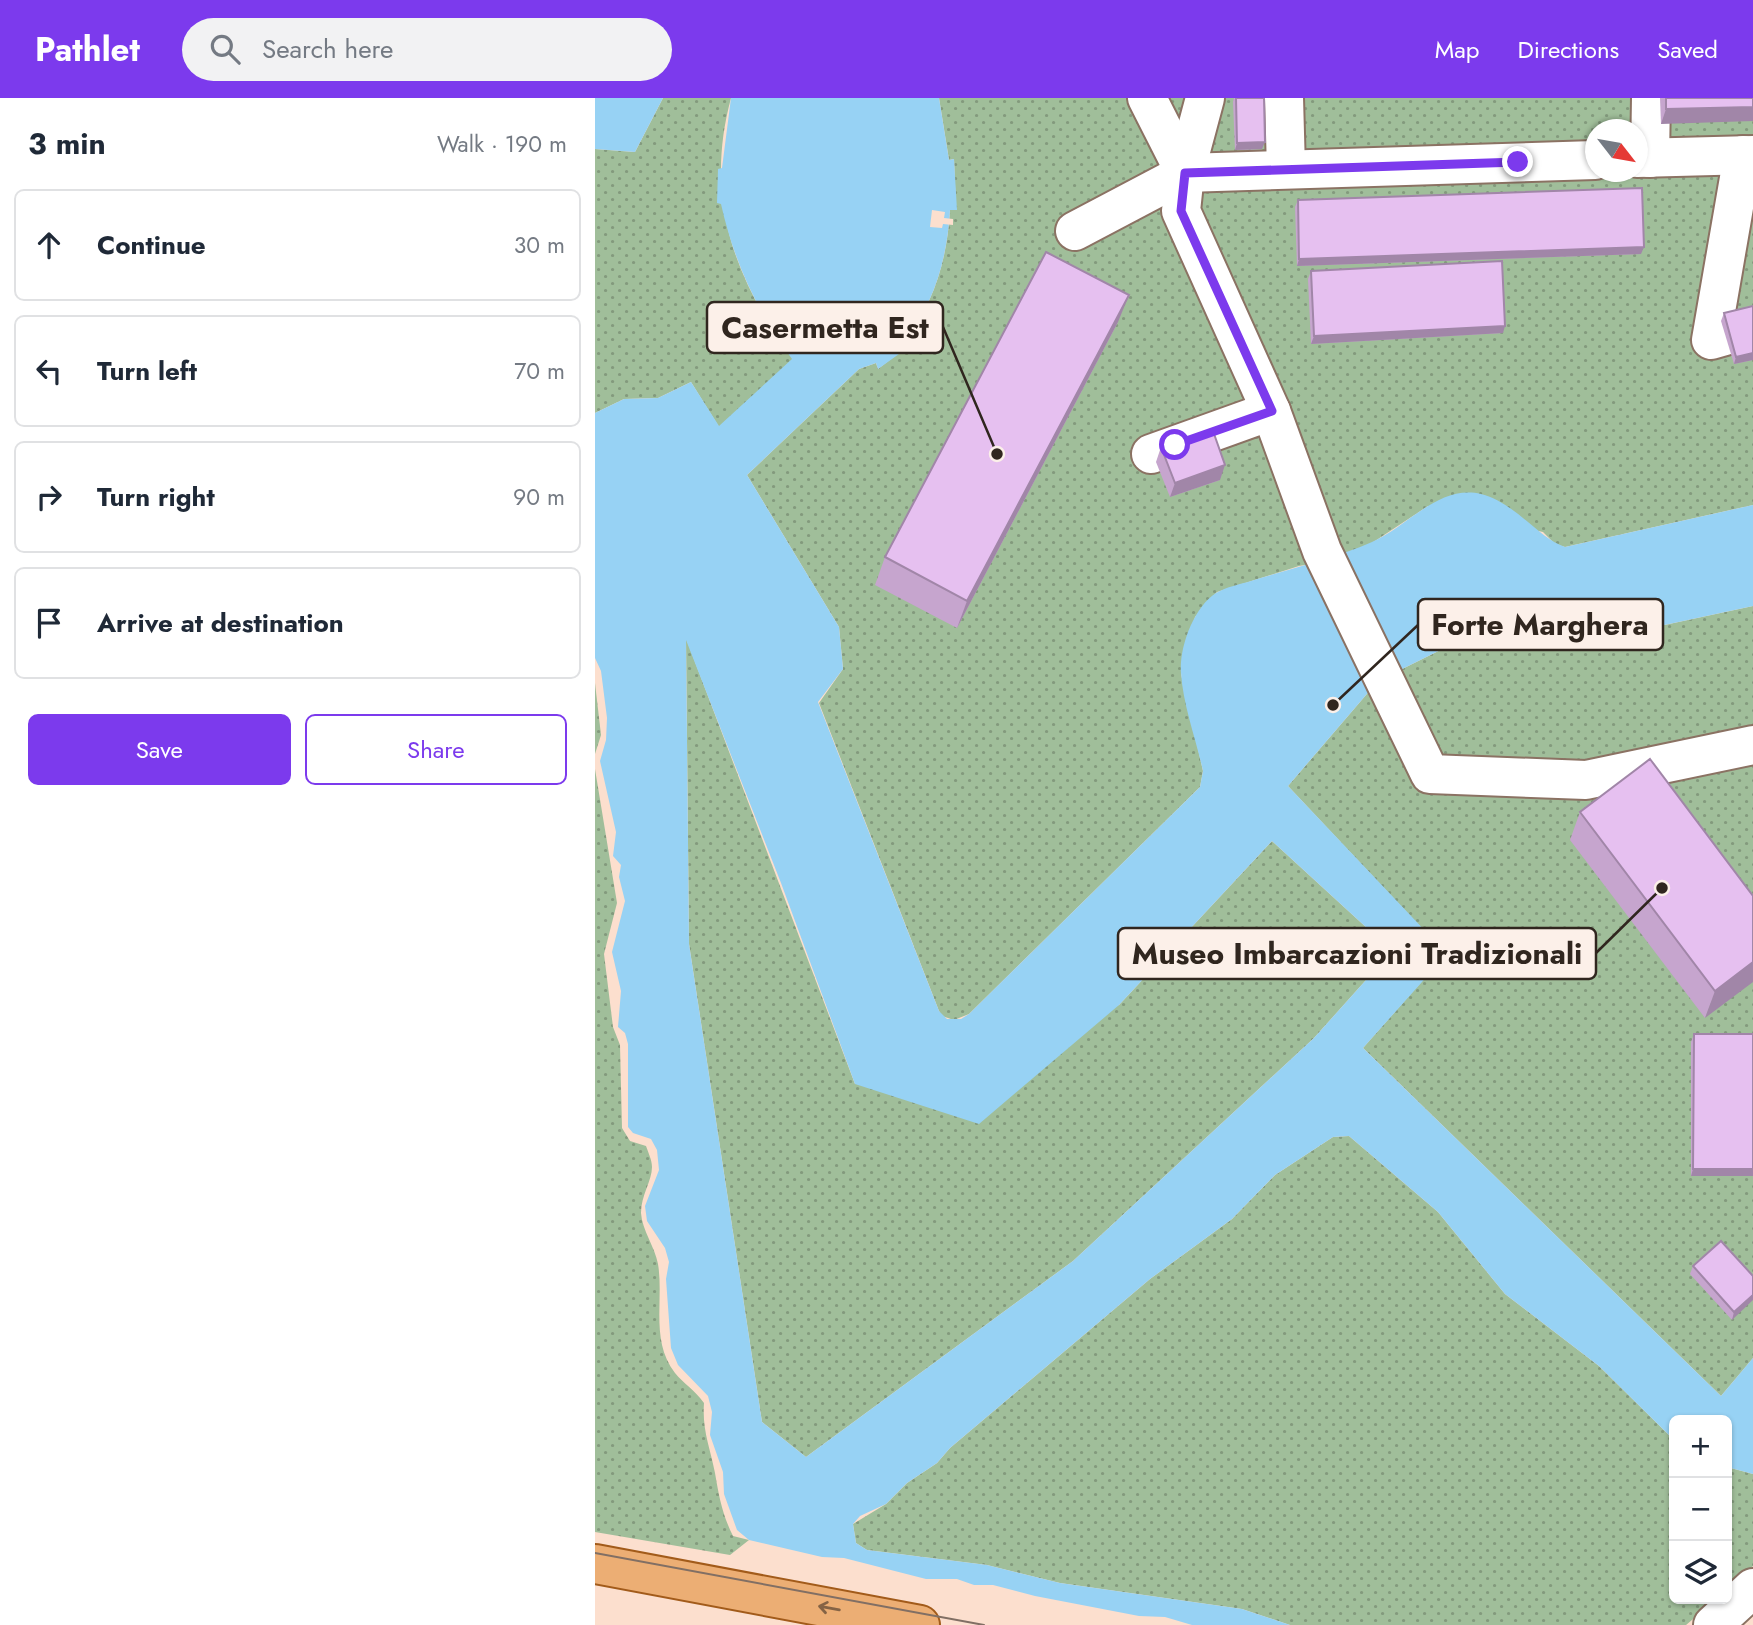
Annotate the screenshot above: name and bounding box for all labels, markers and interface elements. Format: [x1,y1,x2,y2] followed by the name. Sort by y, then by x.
[182,18,672,81] search box
[35,26,140,73] text: Pathlet
[206,30,244,68] icon: search
[262,30,393,68] text: Search here
[1435,32,1480,67] text: Map
[1518,32,1619,67] text: Directions
[1657,32,1718,67] text: Saved
[1585,119,1648,182] north arrow
[28,122,106,165] text: 3 min
[437,127,567,161] text: Walk · 190 m
[1502,146,1533,177] route end
[30,226,68,264] icon: ahead
[97,226,206,264] text: Continue
[514,228,565,262] text: 30 m
[707,302,943,353] callout: Casermetta Est
[721,306,929,349] text: Casermetta Est
[30,352,68,390] icon: left
[97,352,197,390] text: Turn left
[514,354,565,388] text: 70 m
[1159,429,1190,460] route start
[30,478,68,516] icon: right
[97,478,215,516] text: Turn right
[513,480,565,514] text: 90 m
[1418,599,1663,650] callout: Forte Marghera
[1431,603,1649,646] text: Forte Marghera
[30,604,68,642] icon: arrive
[97,604,344,642] text: Arrive at destination
[28,714,291,785] button: Save
[305,714,567,785] button: Share
[1118,928,1596,979] callout: Museo Imbarcazioni Tradizionali
[1132,932,1582,975] text: Museo Imbarcazioni Tradizionali
[1669,1415,1732,1604] map controls
[1669,1415,1732,1478] button: +
[1669,1478,1732,1541] button: −
[1669,1541,1732,1604] button: layers
[818,1601,841,1614] one-way arrow

